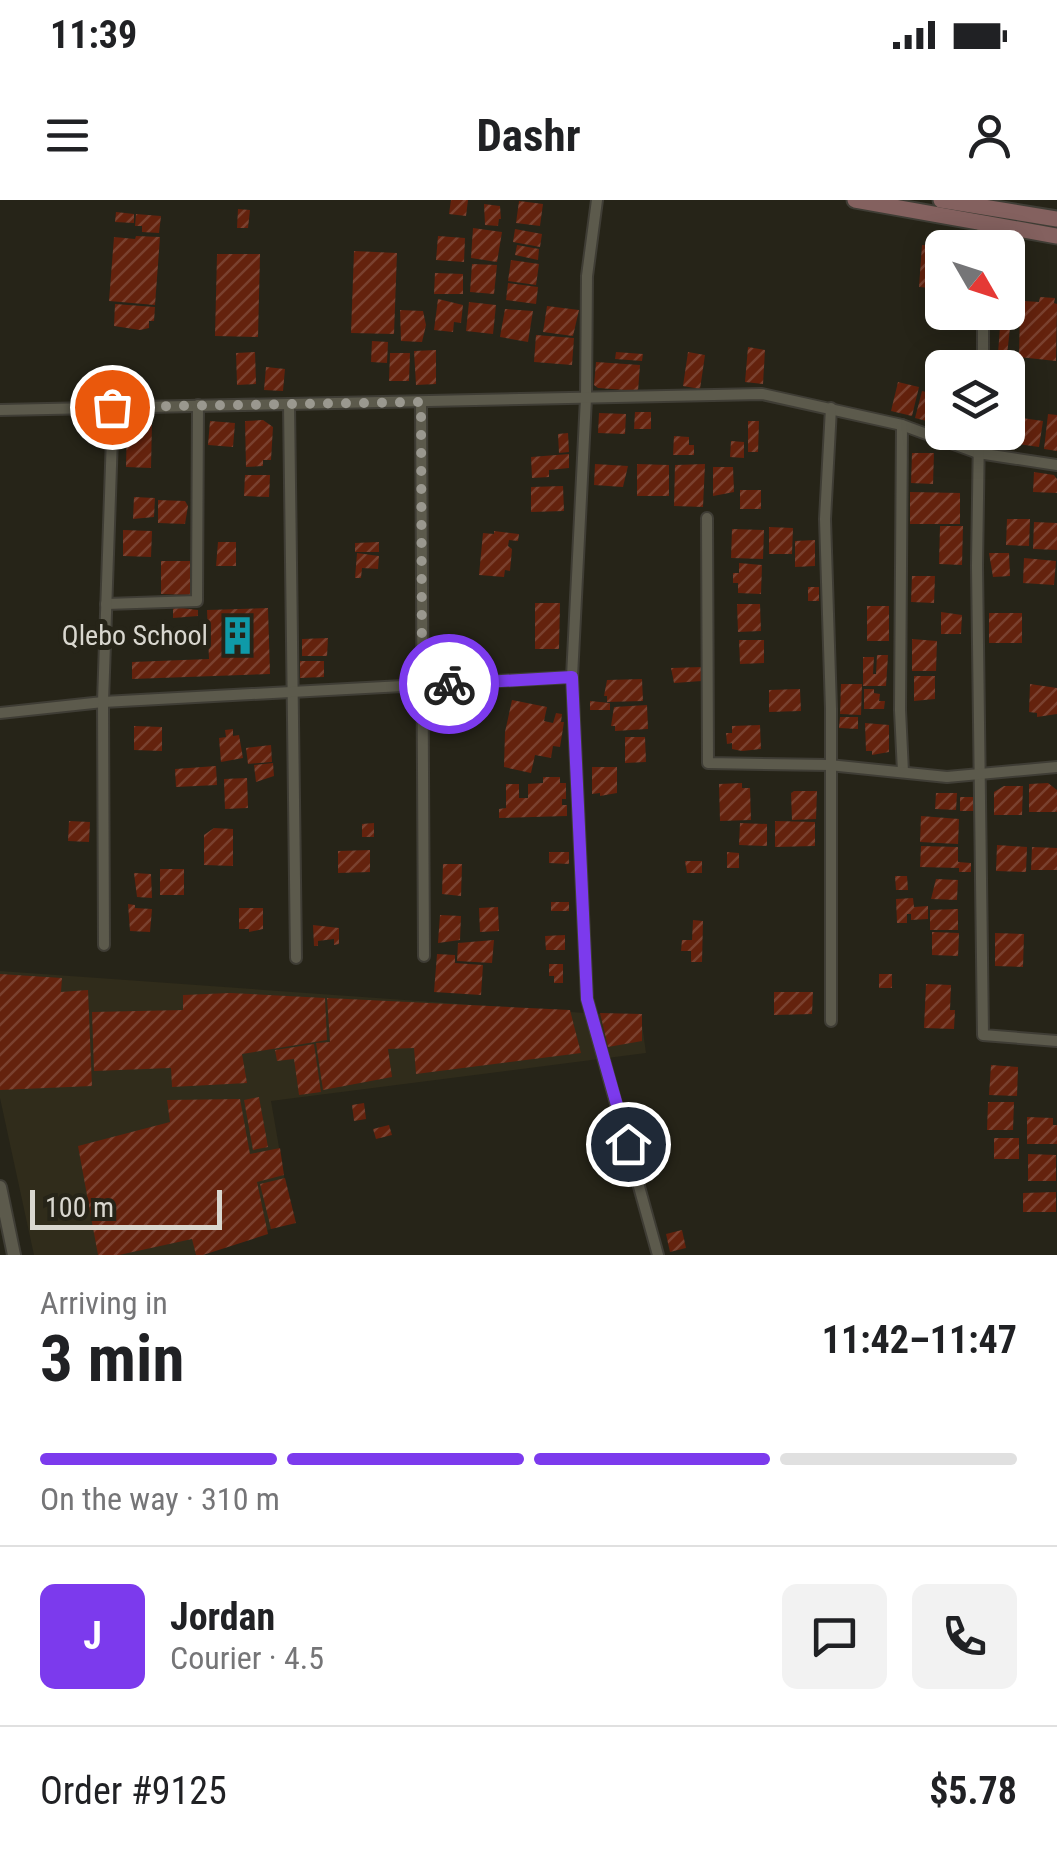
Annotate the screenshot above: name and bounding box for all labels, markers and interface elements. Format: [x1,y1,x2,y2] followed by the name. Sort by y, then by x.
[50,13,137,57] text: 11:39
[40,108,95,163] icon: menu
[962,108,1017,163] icon: person
[476,109,581,162] text: Dashr
[925,230,1025,330] north arrow
[925,230,1025,450] map controls
[925,350,1025,450] button: layers
[70,365,155,450] pin
[85,380,140,435] icon: bag
[217,614,259,656] building icon: Qlebo School
[62,619,208,652] place label: Qlebo School
[399,634,499,734] courier
[422,657,477,712] icon: bike
[586,1102,671,1187] pin
[601,1117,656,1172] icon: home
[30,1185,222,1230] scale bar
[45,1191,114,1224] text: 100 m
[40,1284,168,1322] text: Arriving in
[822,1318,1017,1362] text: 11:42–11:47
[40,1321,184,1397] text: 3 min
[40,1480,280,1518] text: On the way · 310 m
[782,1584,887,1689] button: chat
[912,1584,1017,1689] button: phone
[170,1595,275,1639] text: Jordan
[83,1614,102,1658] text: J
[170,1639,324,1677] text: Courier · 4.5
[40,1769,227,1813] text: Order #9125
[929,1769,1017,1813] text: $5.78

